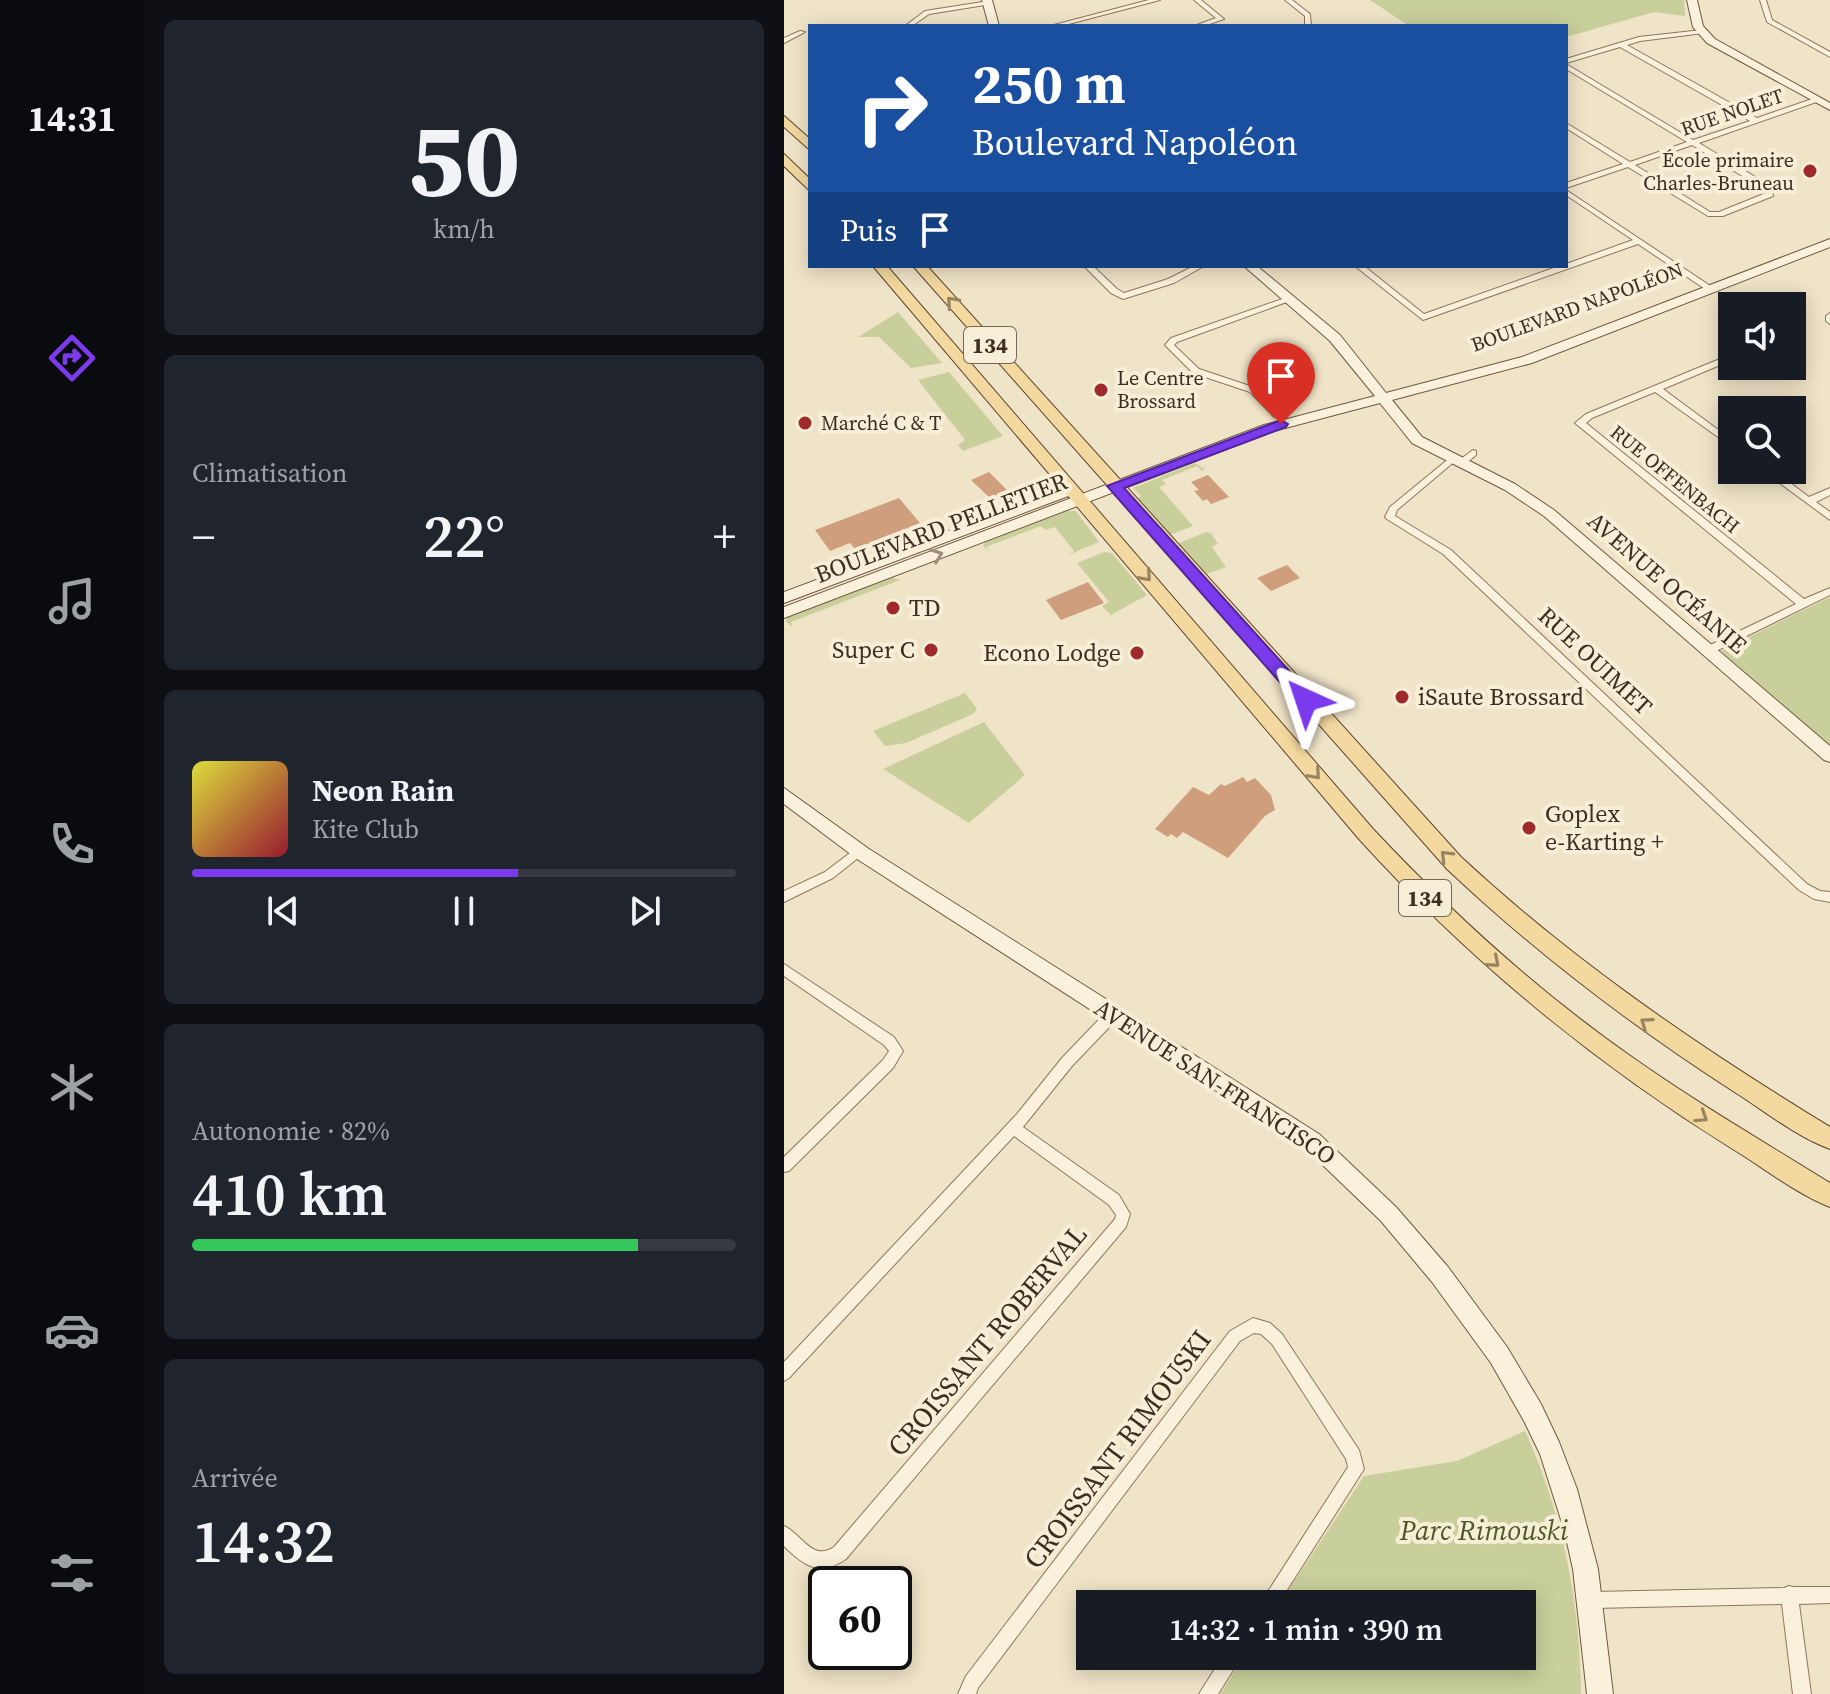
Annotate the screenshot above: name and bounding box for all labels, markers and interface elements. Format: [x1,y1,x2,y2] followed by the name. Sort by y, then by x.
[972,45,1126,122] text: 250 m
[840,56,944,160] icon: right
[1677,81,1787,143] street label: RUE NOLET
[408,87,520,230] text: 50
[28,94,116,143] text: 14:31
[972,118,1298,167] text: Boulevard Napoléon
[1643,146,1794,197] place label: École primaire Charles-Bruneau
[1801,162,1819,180] marker: École primaire Charles-Bruneau
[913,208,957,252] icon: arrive
[840,210,897,251] text: Puis
[433,211,495,247] text: km/h
[1467,256,1687,358] street label: BOULEVARD NAPOLÉON
[1718,292,1806,484] map controls
[1718,292,1806,380] button: sound
[948,297,962,312] one-way arrow
[964,327,1016,363] road number: 134
[44,330,100,386] icon: directions
[1247,342,1315,424] pin
[1259,354,1303,398] icon: arrive
[1117,364,1204,415] place label: Le Centre Brossard
[1092,381,1110,399] marker: Le Centre Brossard
[1718,396,1806,484] button: search
[821,409,941,437] place label: Marché C & T
[796,414,814,432] marker: Marché C & T
[1604,418,1746,540] street label: RUE OFFENBACH
[192,455,348,491] text: Climatisation
[810,464,1072,591] street label: BOULEVARD PELLETIER
[423,495,505,577] text: 22°
[1580,504,1754,661] street label: AVENUE OCÉANIE
[192,506,215,567] text: −
[713,506,736,567] text: +
[930,548,944,565] one-way arrow
[1136,567,1151,582] one-way arrow
[44,573,100,629] icon: music
[909,591,941,624] place label: TD
[884,599,902,617] marker: TD
[1531,599,1660,722] street label: RUE OUIMET
[832,633,915,666] place label: Super C
[983,636,1121,669] place label: Econo Lodge
[922,641,940,659] marker: Super C
[1128,644,1146,662] marker: Econo Lodge
[1264,658,1348,742] position arrow
[1418,680,1584,713] place label: iSaute Brossard
[1393,688,1411,706] marker: iSaute Brossard
[1305,764,1319,779] one-way arrow
[312,770,454,811] text: Neon Rain
[1545,797,1664,858] place label: Goplex e-Karting +
[312,811,419,847] text: Kite Club
[44,816,100,872] icon: phone
[1520,819,1538,837] marker: Goplex e-Karting +
[1441,851,1456,865] one-way arrow
[1399,880,1451,916] road number: 134
[261,889,305,933] icon: previous
[442,889,486,933] icon: pause
[623,889,667,933] icon: next
[1484,952,1499,967] one-way arrow
[1088,991,1342,1172] street label: AVENUE SAN-FRANCISCO
[1640,1018,1654,1033] one-way arrow
[44,1059,100,1115] icon: climate
[1693,1108,1708,1123] one-way arrow
[192,1113,390,1149] text: Autonomie · 82%
[192,1153,388,1235] text: 410 km
[879,1216,1095,1464] street label: CROISSANT ROBERVAL
[44,1302,100,1358] icon: car
[1015,1322,1219,1576] street label: CROISSANT RIMOUSKI
[192,1460,278,1496] text: Arrivée
[192,1500,335,1582] text: 14:32
[1399,1511,1569,1549] park label: Parc Rimouski
[44,1545,100,1601] icon: filters
[808,1566,912,1670] speed limit sign: 60
[1169,1609,1443,1650] text: 14:32 · 1 min · 390 m

